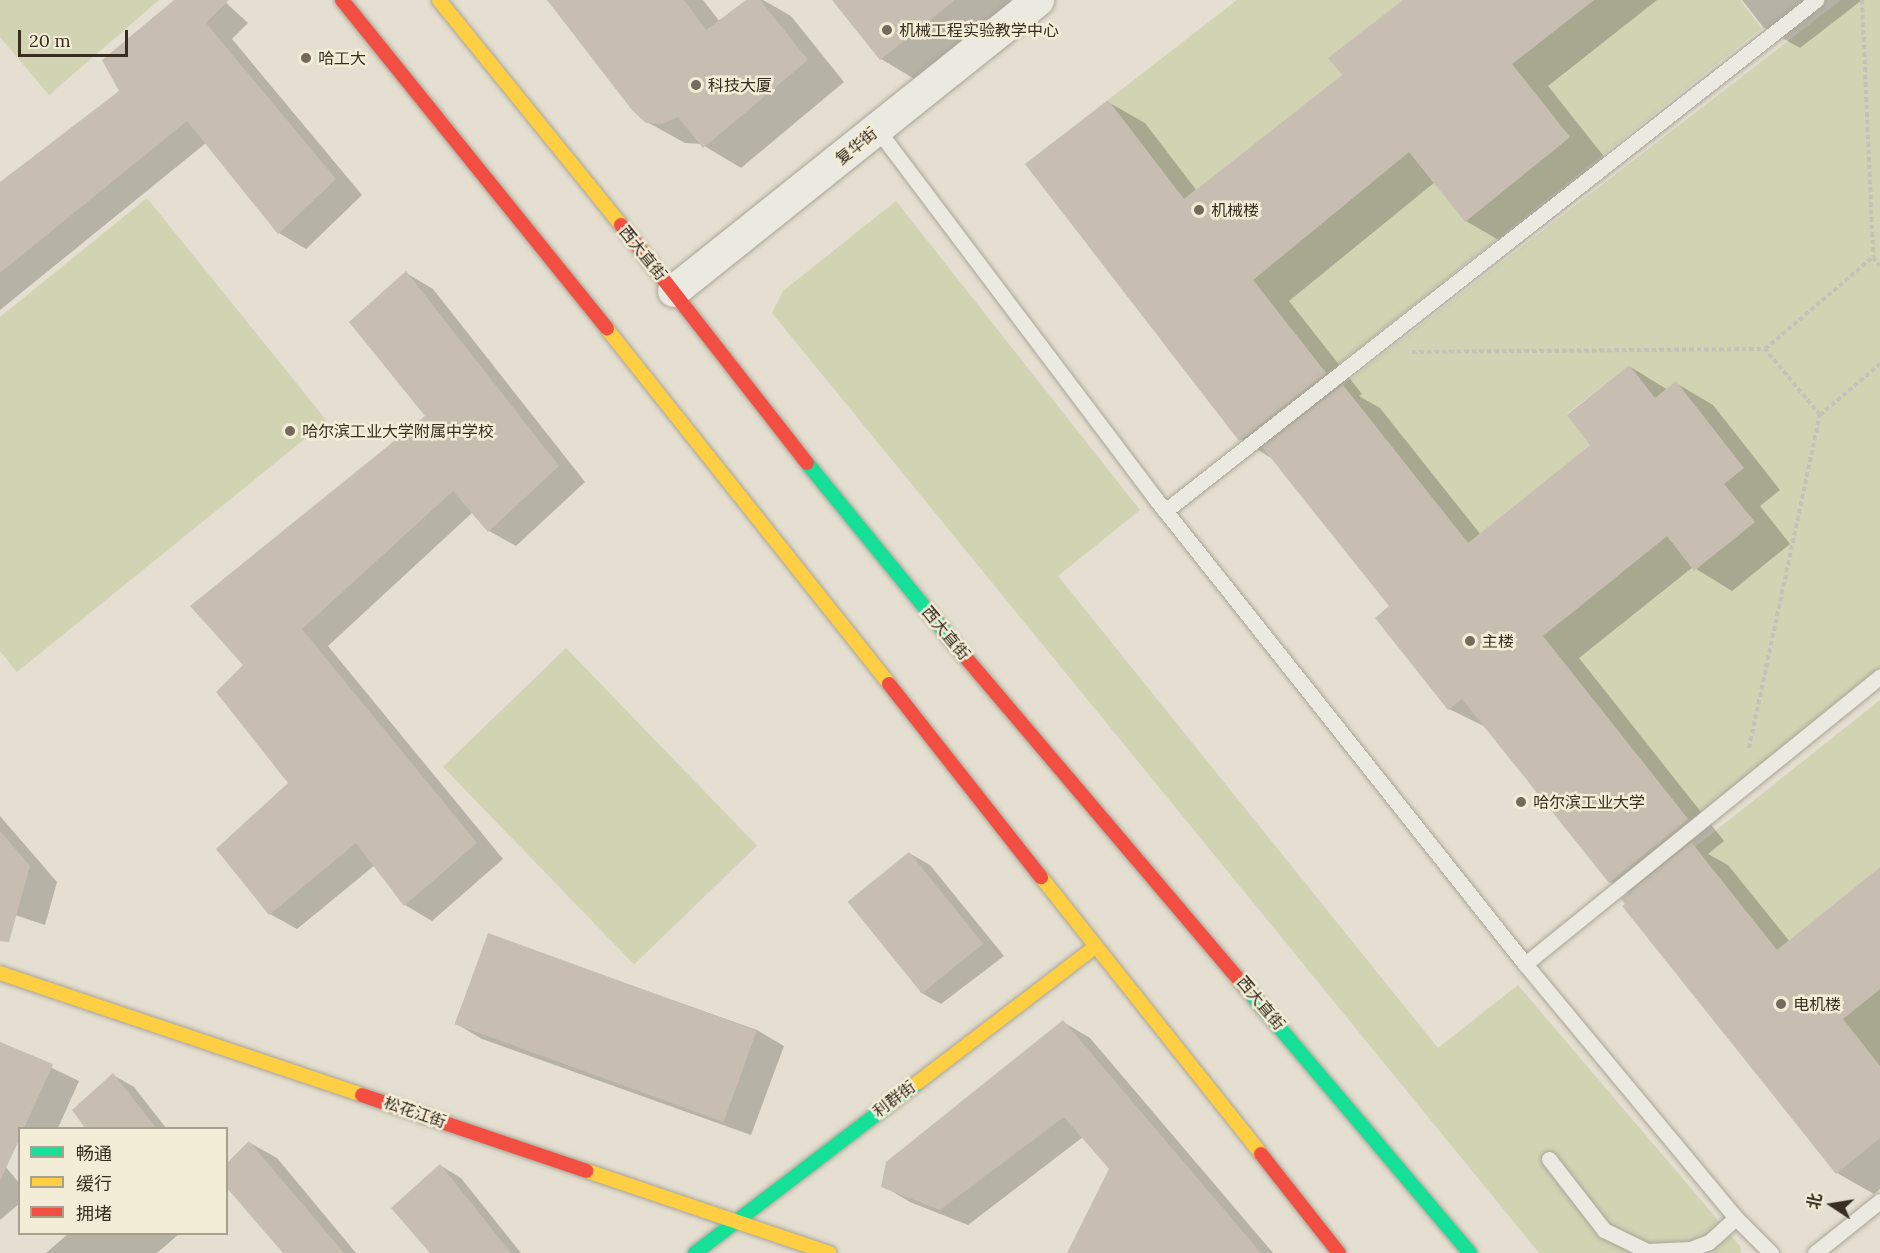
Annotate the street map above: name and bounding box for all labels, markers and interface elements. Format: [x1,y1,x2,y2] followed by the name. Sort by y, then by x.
[21,18,130,56] scale bar
[899,20,1059,40] place label: 机械工程实验教学中心
[880,23,894,37] marker: 机械工程实验教学中心
[29,29,71,52] text: 20 m
[318,48,366,68] place label: 哈工大
[299,51,313,65] marker: 哈工大
[708,75,772,95] place label: 科技大厦
[689,78,703,92] marker: 科技大厦
[831,123,881,169] street label: 复华街
[1211,200,1259,220] place label: 机械楼
[1192,203,1206,217] marker: 机械楼
[615,222,671,284] street label: 西大直街
[302,421,494,441] place label: 哈尔滨工业大学附属中学校
[283,424,297,438] marker: 哈尔滨工业大学附属中学校
[918,602,974,664] street label: 西大直街
[1482,631,1514,651] place label: 主楼
[1463,634,1477,648] marker: 主楼
[1533,792,1645,812] place label: 哈尔滨工业大学
[1514,795,1528,809] marker: 哈尔滨工业大学
[1233,972,1289,1034] street label: 西大直街
[1793,994,1841,1014] place label: 电机楼
[1774,997,1788,1011] marker: 电机楼
[869,1077,919,1121] street label: 利群街
[382,1093,448,1131] street label: 松花江街
[18,1127,228,1235] legend
[76,1142,112,1165] text: 畅通
[76,1172,112,1195] text: 缓行
[1802,1175,1862,1235] north arrow
[1803,1191,1826,1211] text: 北
[76,1202,112,1225] text: 拥堵

